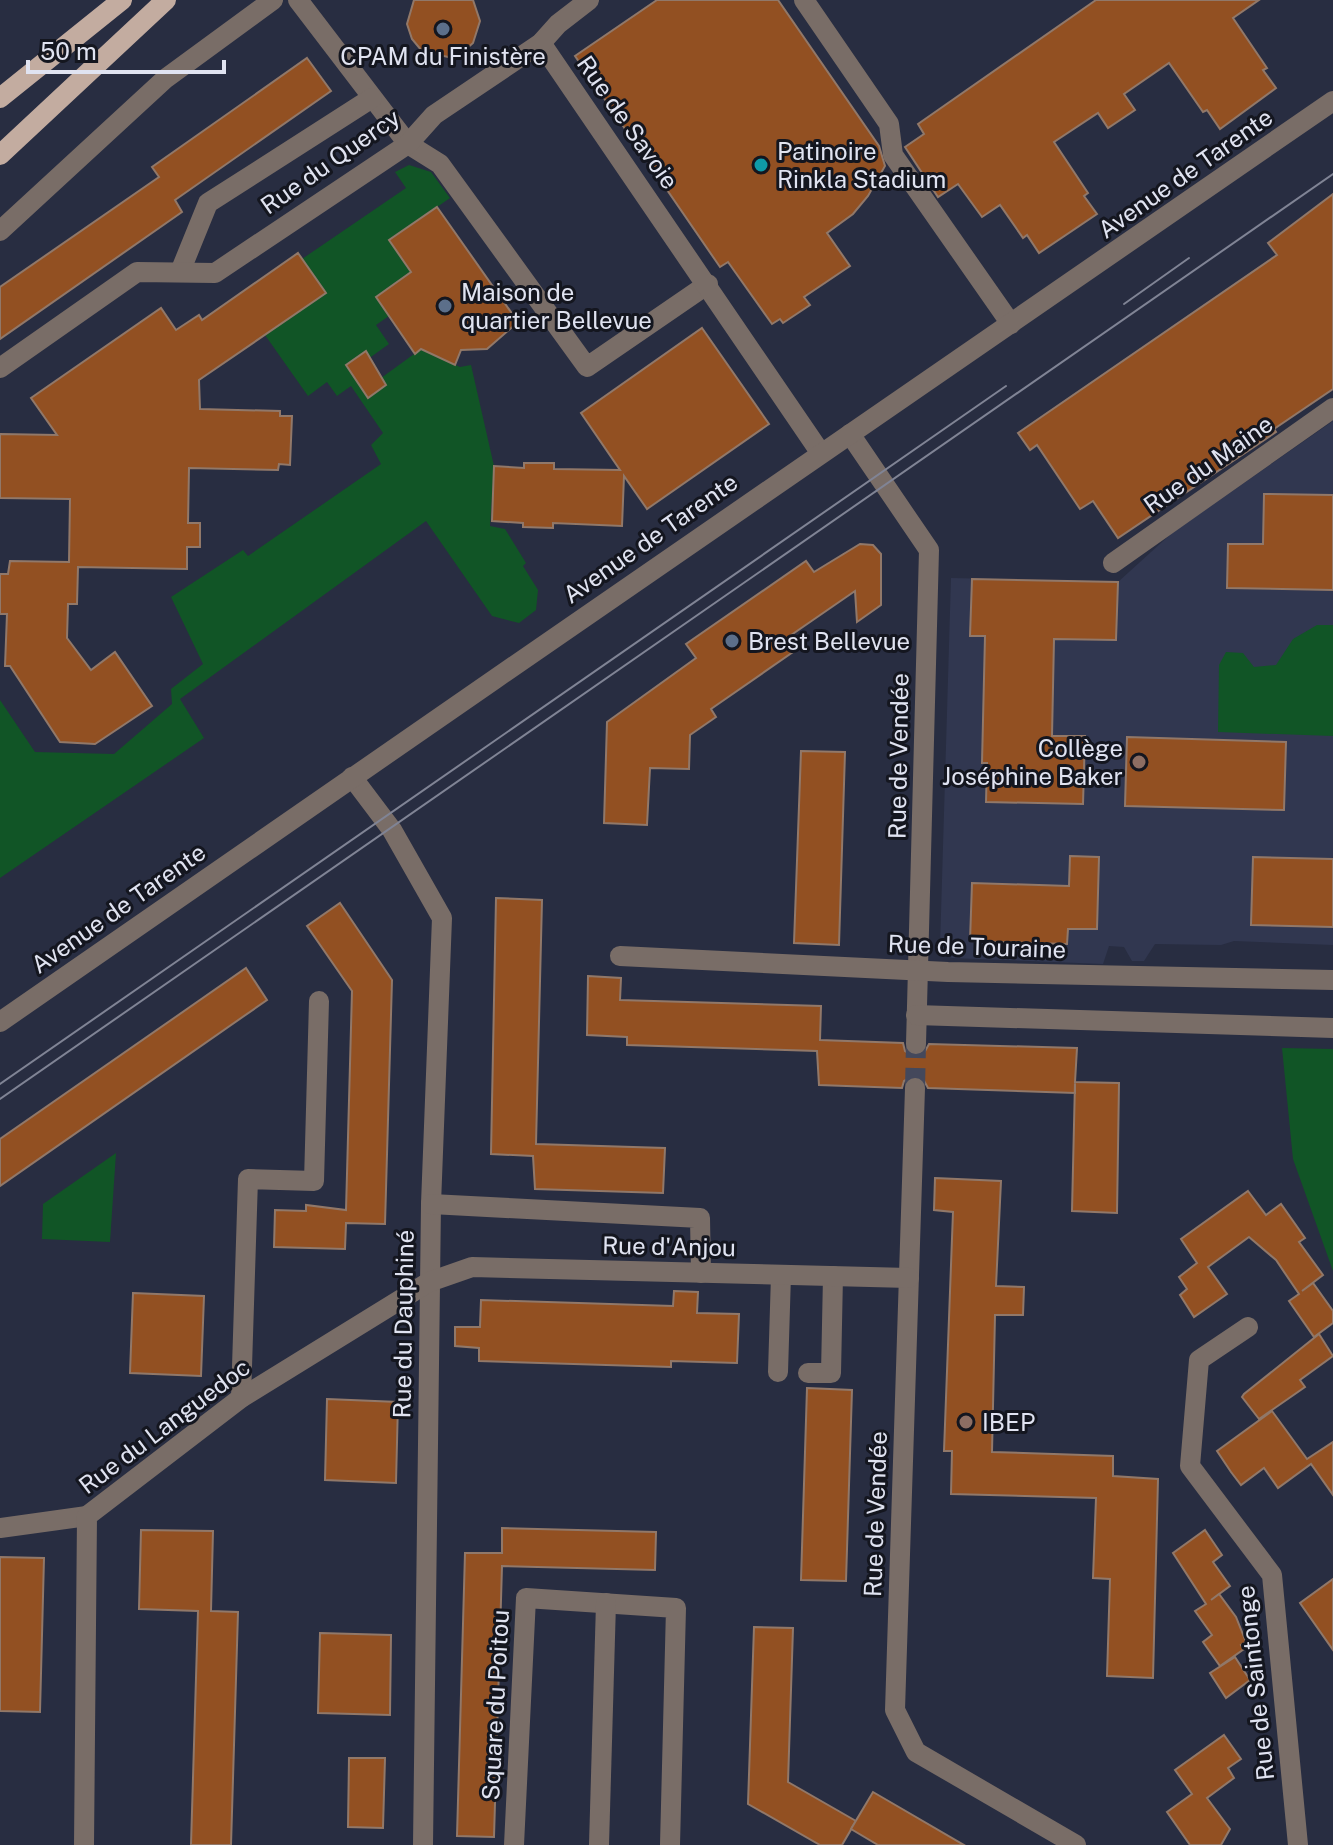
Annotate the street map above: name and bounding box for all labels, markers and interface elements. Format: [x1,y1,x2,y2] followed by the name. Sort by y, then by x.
[434,20,452,38] marker: CPAM du Finistère
[28,24,224,74] scale bar
[40,37,97,65] text: 50 m
[340,42,546,70] place label: CPAM du Finistère
[572,50,684,194] street label: Rue de Savoie
[1093,102,1277,244] street label: Avenue de Tarente
[255,103,405,219] street label: Rue du Quercy
[777,137,946,193] place label: Patinoire Rinkla Stadium
[752,156,770,174] marker: Patinoire Rinkla Stadium
[461,278,652,334] place label: Maison de quartier Bellevue
[436,297,454,315] marker: Maison de quartier Bellevue
[1138,409,1278,519] street label: Rue du Maine
[558,467,742,609] street label: Avenue de Tarente
[748,627,910,655] place label: Brest Bellevue
[723,632,741,650] marker: Brest Bellevue
[883,673,913,839] street label: Rue de Vendée
[942,734,1123,790] place label: Collège Joséphine Baker
[1130,753,1148,771] marker: Collège Joséphine Baker
[26,837,210,979] street label: Avenue de Tarente
[887,929,1067,963] street label: Rue de Touraine
[387,1229,419,1419] street label: Rue du Dauphiné
[602,1231,736,1261] street label: Rue d'Anjou
[73,1353,255,1499] street label: Rue du Languedoc
[982,1408,1035,1436] place label: IBEP
[957,1413,975,1431] marker: IBEP
[858,1431,892,1597] street label: Rue de Vendée
[1231,1584,1279,1782] street label: Rue de Saintonge
[476,1609,514,1801] street label: Square du Poitou

